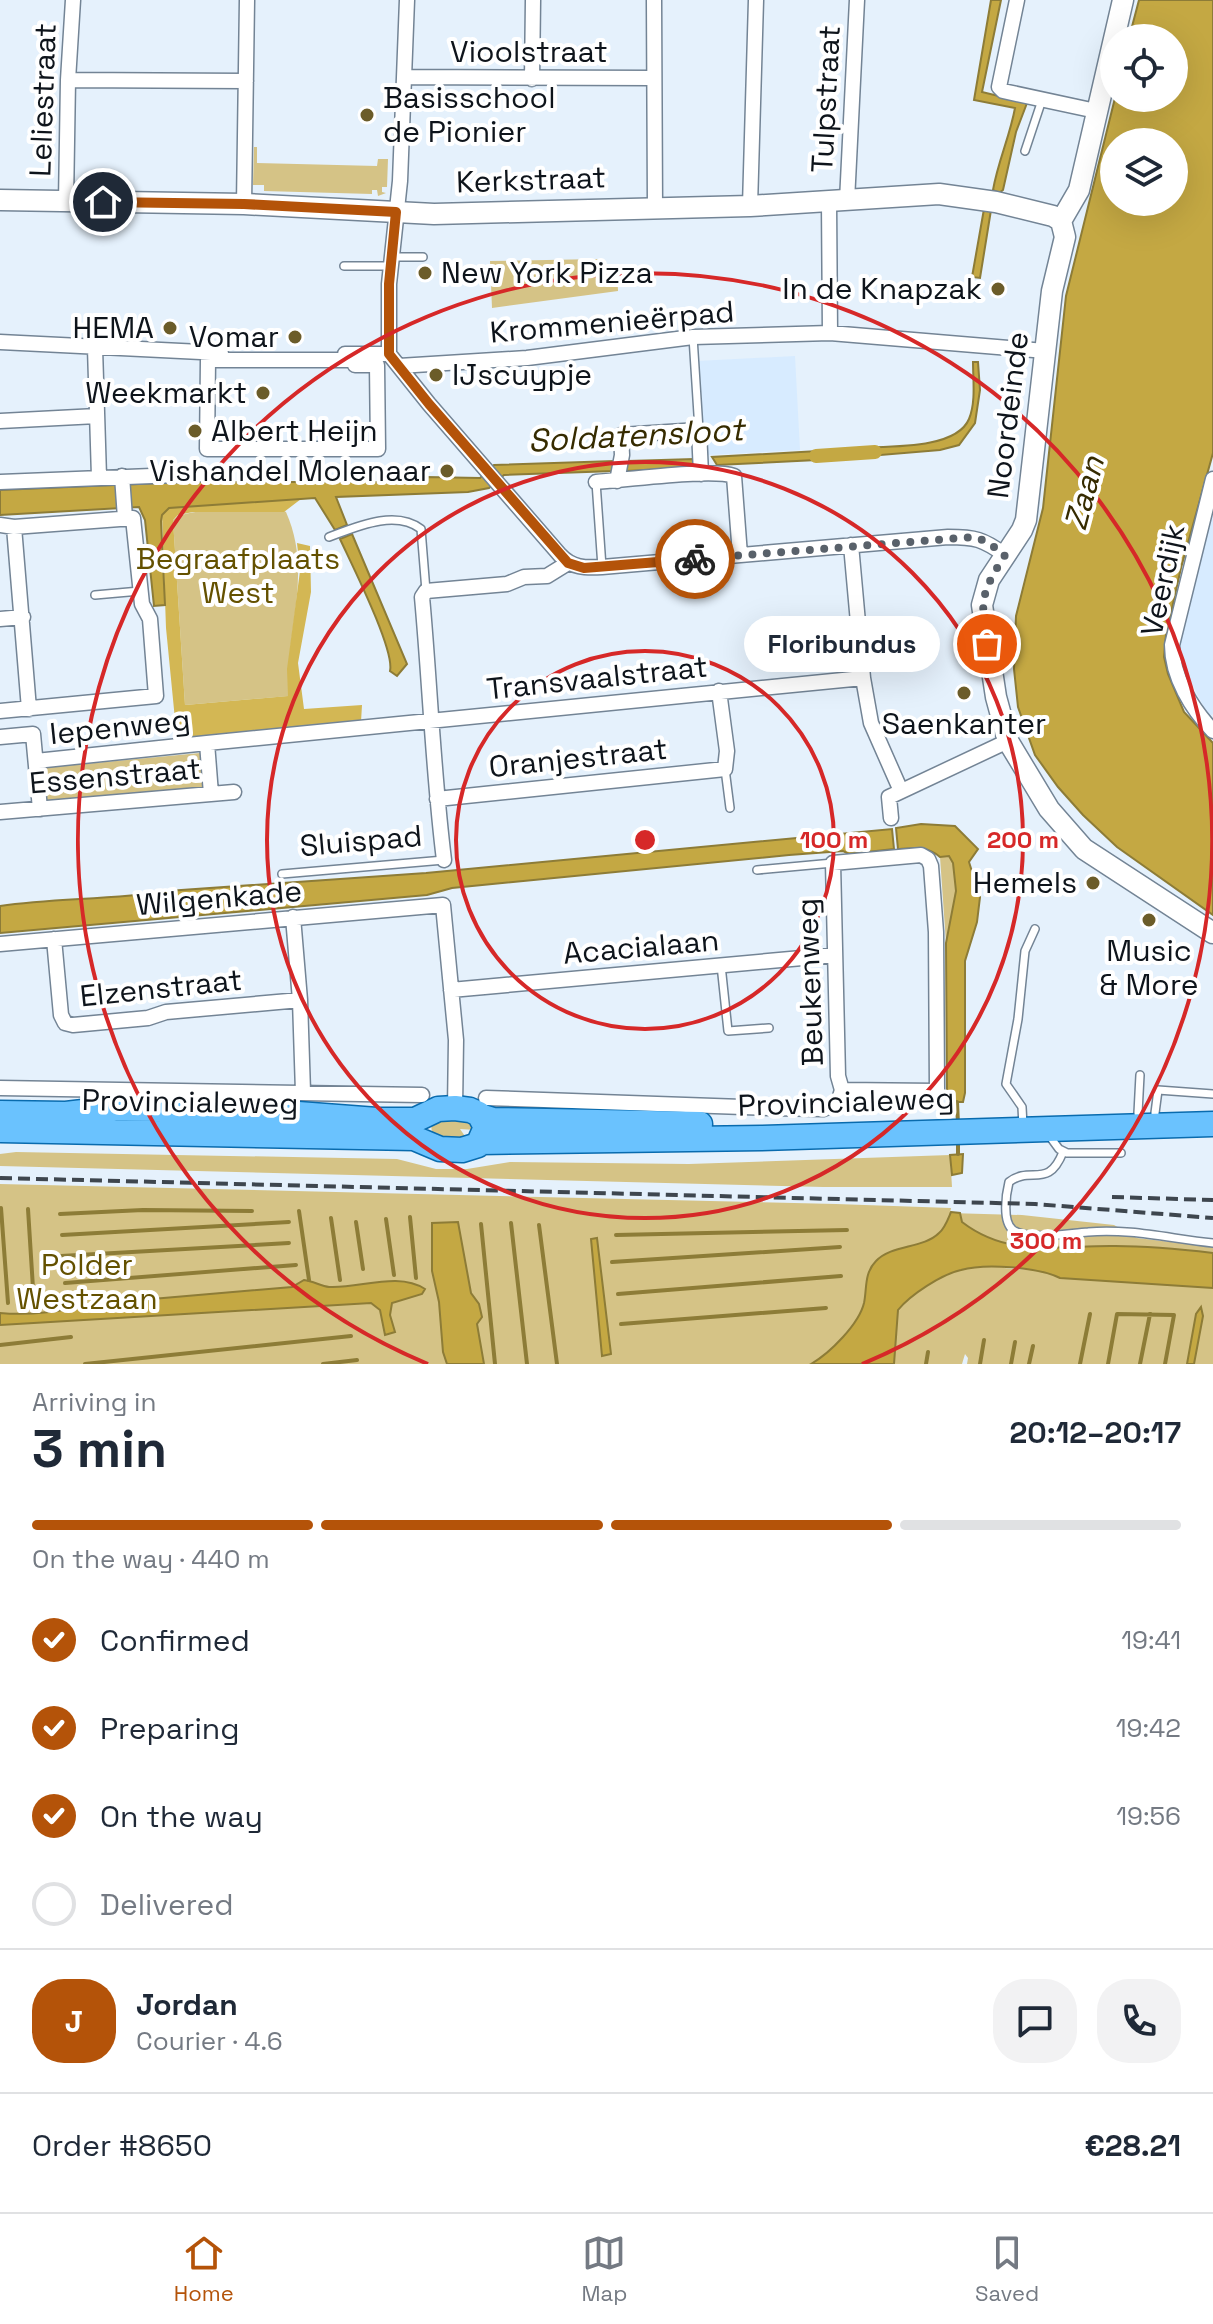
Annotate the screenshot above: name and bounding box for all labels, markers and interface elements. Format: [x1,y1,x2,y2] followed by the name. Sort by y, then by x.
[20,22,65,178] street label: Leliestraat
[802,24,849,174] street label: Tulpstraat
[1100,24,1188,216] map controls
[1100,24,1188,112] button: locate
[450,32,608,71] street label: Vioolstraat
[383,78,556,151] place label: Basisschool de Pionier
[358,106,376,124] marker: Basisschool de Pionier
[1100,128,1188,216] button: layers
[455,157,607,202] street label: Kerkstraat
[69,168,137,236] pin
[81,180,125,224] icon: home
[441,253,653,292] place label: New York Pizza
[416,264,434,282] marker: New York Pizza
[782,269,982,308] place label: In de Knapzak
[989,280,1007,298] marker: In de Knapzak
[488,291,736,352] street label: Krommenieërpad
[73,308,154,347] place label: HEMA
[189,317,279,356] place label: Vomar
[161,319,179,337] marker: HEMA
[286,328,304,346] marker: Vomar
[978,329,1037,501] street label: Noordeinde
[452,355,592,394] place label: IJscuypje
[427,366,445,384] marker: IJscuypje
[85,373,247,412] place label: Weekmarkt
[254,384,272,402] marker: Weekmarkt
[527,409,748,461] water label: Soldatensloot
[211,411,378,450] place label: Albert Heijn
[186,422,204,440] marker: Albert Heijn
[1055,450,1113,534] water label: Zaan
[149,451,431,490] place label: Vishandel Molenaar
[438,462,456,480] marker: Vishandel Molenaar
[655,519,735,599] courier
[1132,520,1193,640] street label: Veerdijk
[673,537,717,581] icon: bike
[136,539,340,612] park label: Begraafplaats West
[953,610,1021,678] pin
[743,616,939,672] callout: Floribundus
[965,622,1009,666] icon: bag
[768,627,916,661] text: Floribundus
[485,647,709,709] street label: Transvaalstraat
[955,684,973,702] marker: Saenkanter
[48,700,192,753] street label: Iepenweg
[882,704,1046,743] place label: Saenkanter
[487,729,669,786] street label: Oranjestraat
[28,749,202,802] street label: Essenstraat
[298,816,424,865] street label: Sluispad
[800,824,868,855] text: 100 m
[987,824,1059,855] text: 200 m
[631,826,659,854] centre of rings
[973,863,1077,902] place label: Hemels
[135,871,303,924] street label: Wilgenkade
[1084,874,1102,892] marker: Hemels
[787,897,832,1067] street label: Beukenweg
[1140,911,1158,929] marker: Music & More
[561,920,721,973] street label: Acacialaan
[1100,931,1198,1004] place label: Music & More
[78,960,244,1015] street label: Elzenstraat
[737,1078,955,1125] street label: Provincialeweg
[81,1080,299,1123] street label: Provincialeweg
[1010,1225,1082,1256] text: 300 m
[16,1245,158,1318] park label: Polder Westzaan
[32,1385,156,1419] text: Arriving in
[1010,1413,1181,1452] text: 20:12–20:17
[32,1416,167,1482] text: 3 min
[32,1542,270,1576] text: On the way · 440 m
[32,1618,76,1662] icon: check
[100,1621,250,1660] text: Confirmed
[1121,1623,1181,1657] text: 19:41
[32,1706,76,1750] icon: check
[100,1709,239,1748] text: Preparing
[1116,1711,1181,1745] text: 19:42
[32,1794,76,1838] icon: check
[100,1797,263,1836] text: On the way
[1116,1799,1181,1833] text: 19:56
[100,1885,234,1924] text: Delivered
[993,1979,1077,2063] button: chat
[1097,1979,1181,2063] button: phone
[136,1985,238,2024] text: Jordan
[65,2002,83,2041] text: J
[136,2024,283,2058] text: Courier · 4.6
[32,2126,212,2165] text: Order #8650
[1085,2126,1181,2165] text: €28.21
[174,2231,234,2307] tab: Home
[581,2231,627,2307] tab: Map
[975,2231,1039,2307] tab: Saved

